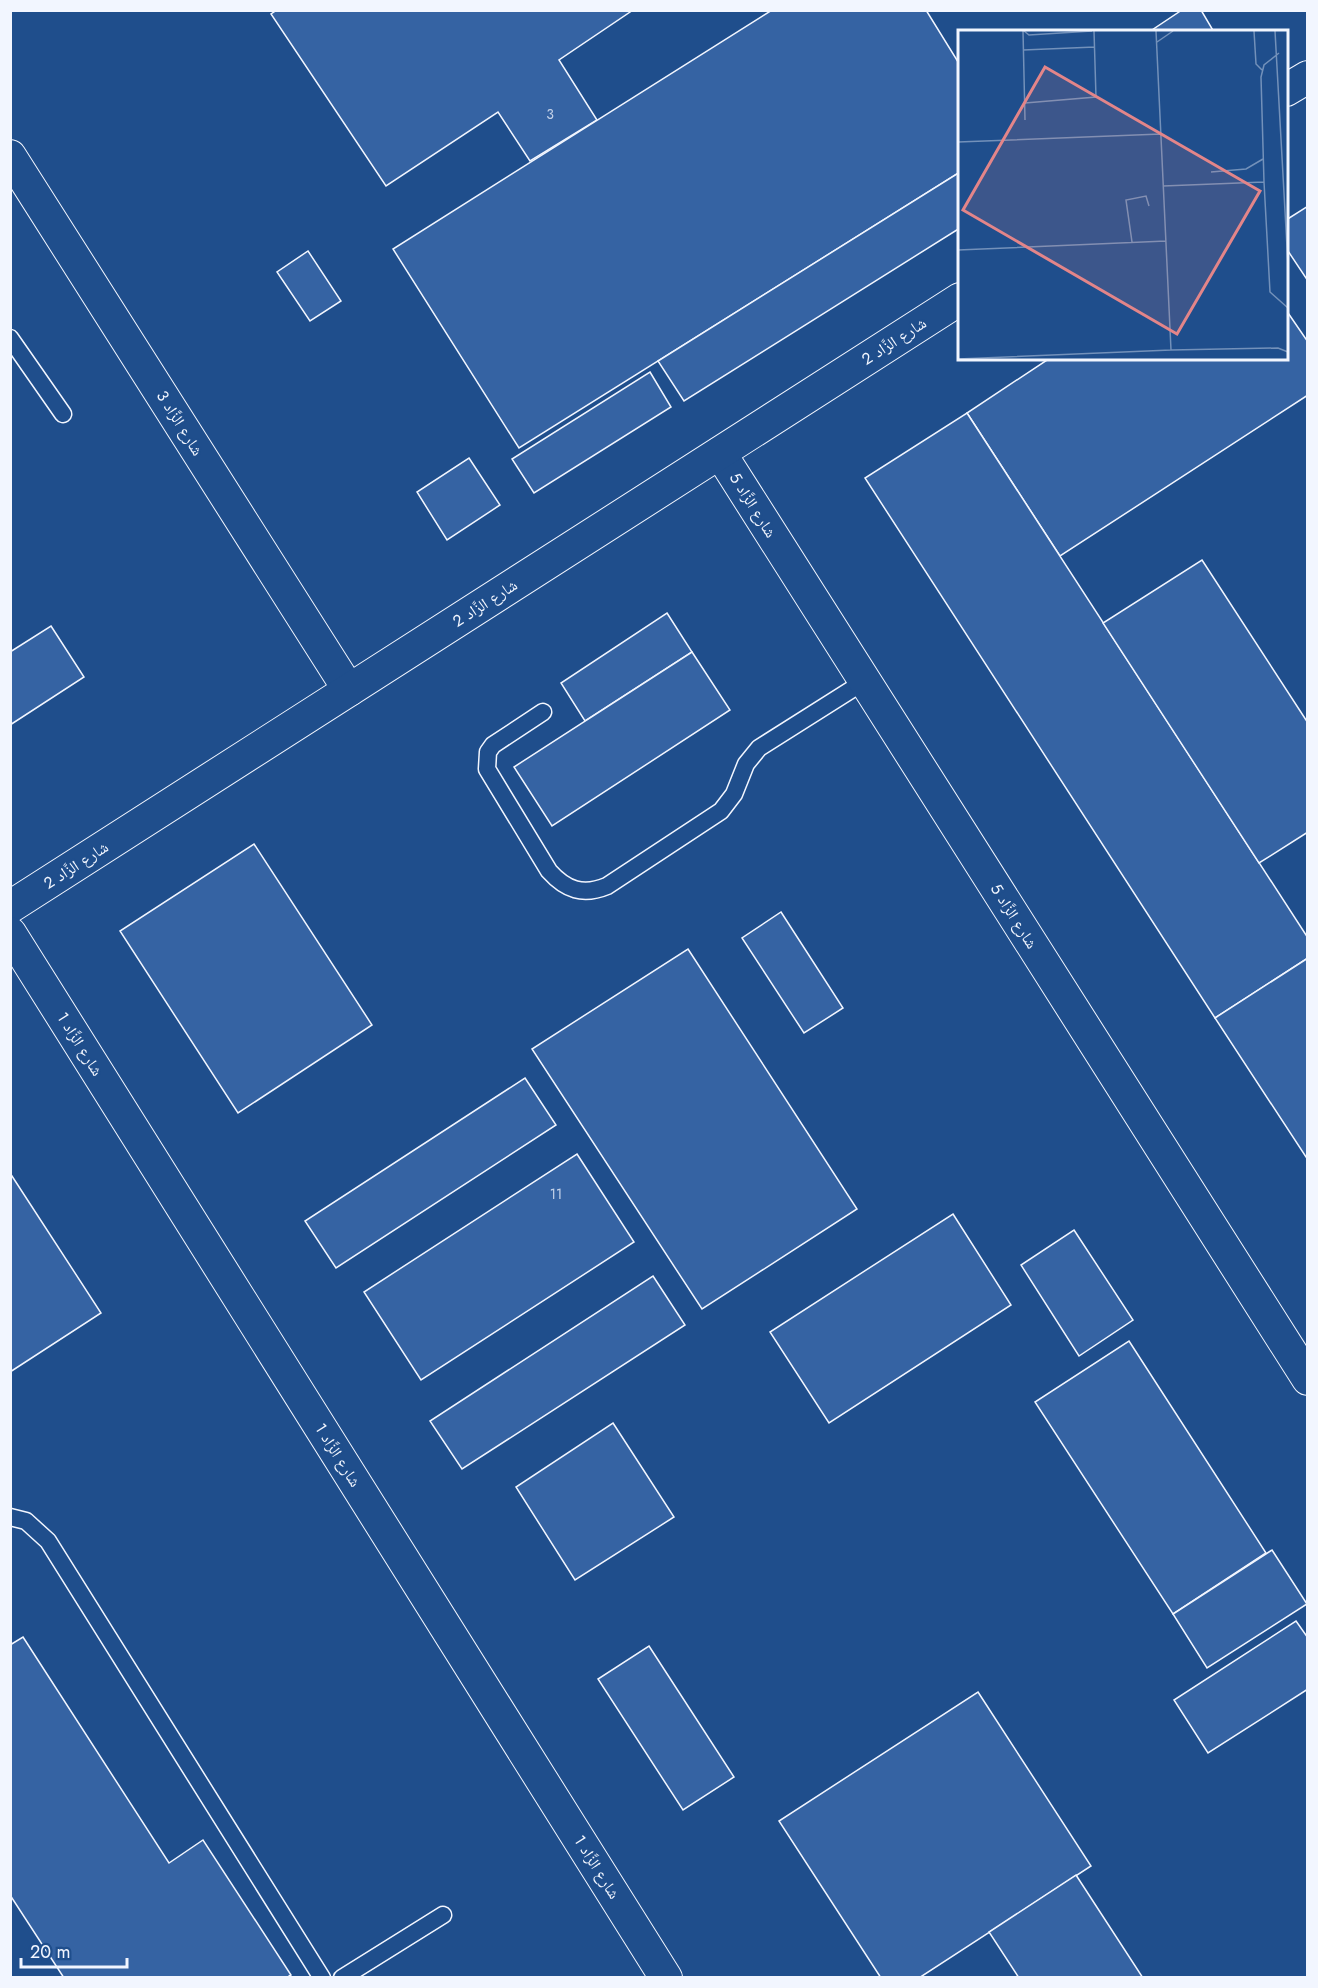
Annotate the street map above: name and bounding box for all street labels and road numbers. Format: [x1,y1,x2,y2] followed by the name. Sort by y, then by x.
[857,311,931,371] street label: شارع الزَّاد 2
[151,386,209,460] street label: شارع الزَّاد 3
[724,468,782,542] street label: شارع الزَّاد 5
[448,573,522,633] street label: شارع الزَّاد 2
[39,835,113,895] street label: شارع الزَّاد 2
[985,879,1043,953] street label: شارع الزَّاد 5
[51,1008,109,1080] street label: شارع الزَّاد 1
[309,1419,367,1491] street label: شارع الزَّاد 1
[568,1831,626,1903] street label: شارع الزَّاد 1

